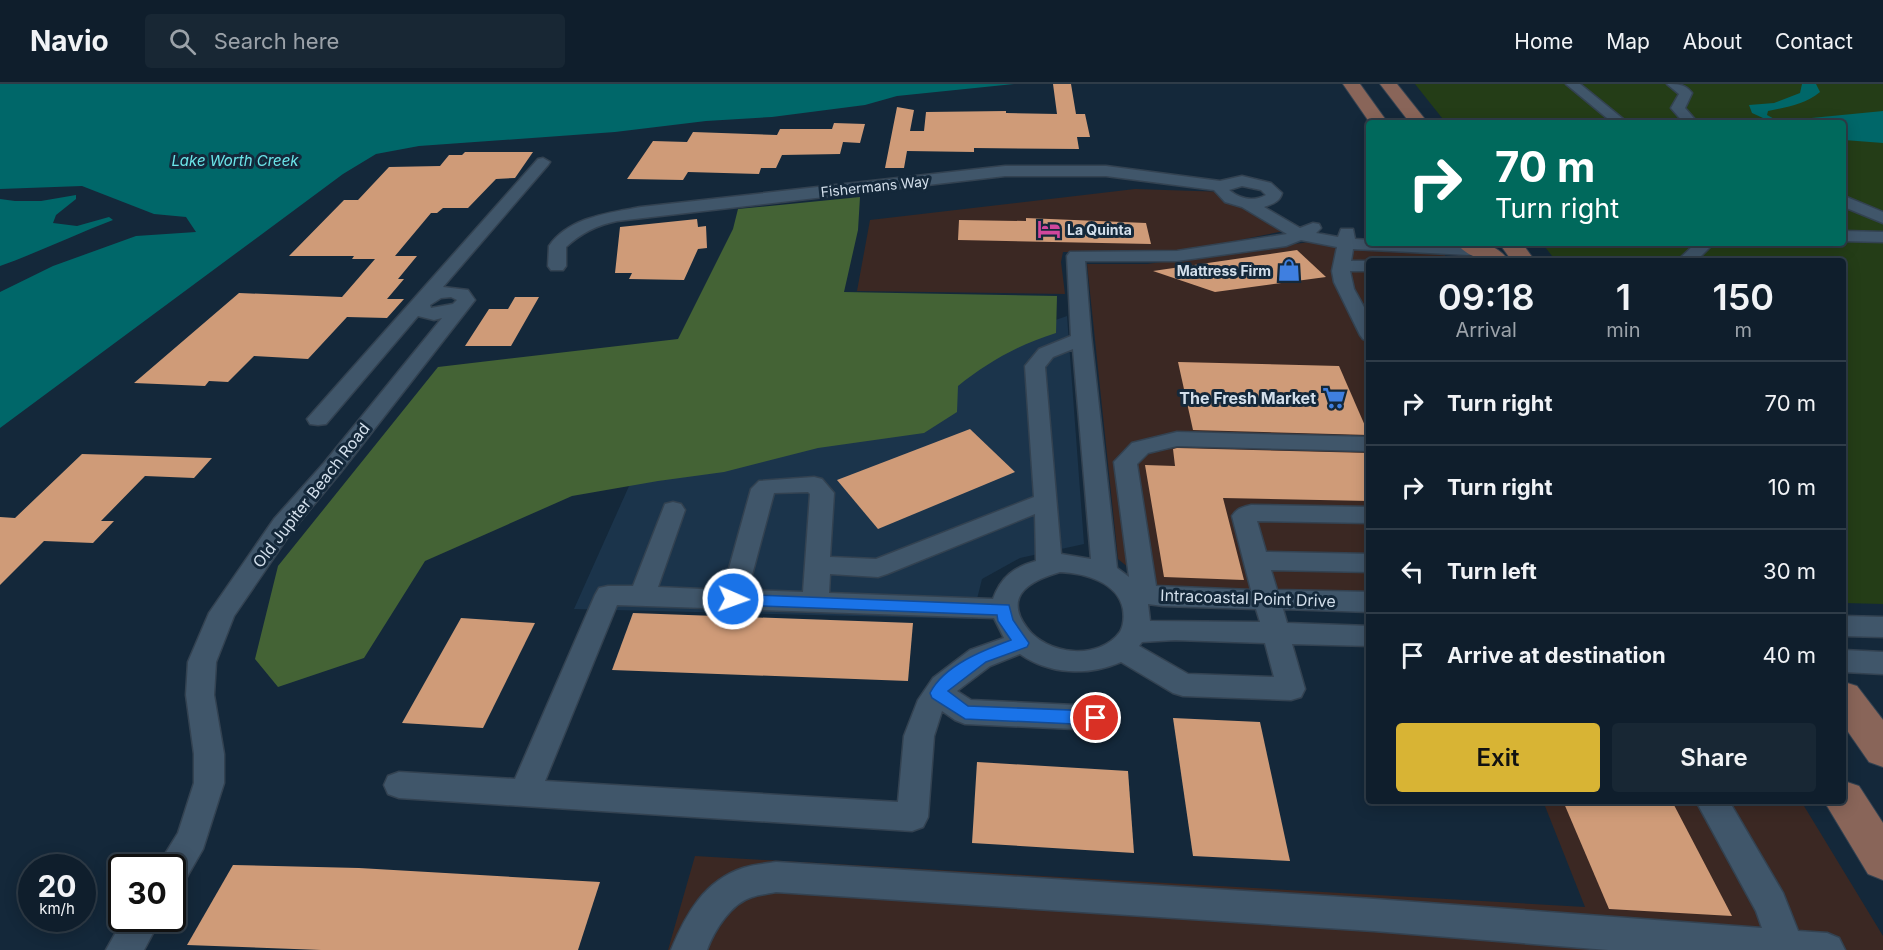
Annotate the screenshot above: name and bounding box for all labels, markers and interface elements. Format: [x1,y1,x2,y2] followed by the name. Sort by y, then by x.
[145,14,565,68] search box
[30,24,109,58] text: Navio
[166,25,199,58] icon: search
[214,28,339,54] text: Search here
[1514,29,1573,54] text: Home
[1606,29,1650,54] text: Map
[1683,29,1742,54] text: About
[1775,29,1853,54] text: Contact
[1495,141,1595,192] text: 70 m
[1396,144,1474,222] icon: right
[171,151,299,170] water label: Lake Worth Creek
[820,172,930,200] street label: Fishermans Way
[1495,192,1619,225] text: Turn right
[1036,216,1062,242] hotel icon: La Quinta
[1067,221,1132,238] place label: La Quinta
[1276,257,1302,283] shop icon: Mattress Firm
[1177,262,1271,279] place label: Mattress Firm
[1438,275,1534,319] text: 09:18
[1616,275,1631,319] text: 1
[1712,275,1774,319] text: 150
[1455,318,1517,342] text: Arrival
[1606,318,1641,342] text: min
[1734,318,1752,342] text: m
[1321,385,1347,411] supermarket icon: The Fresh Market
[1396,387,1429,420] icon: right
[1179,388,1316,408] place label: The Fresh Market
[1447,390,1553,416] text: Turn right
[1765,390,1816,416] text: 70 m
[248,419,374,571] street label: Old Jupiter Beach Road
[1396,471,1429,504] icon: right
[1447,474,1553,500] text: Turn right
[1768,474,1816,500] text: 10 m
[1396,555,1429,588] icon: left
[1447,558,1537,584] text: Turn left
[1763,558,1816,584] text: 30 m
[701,567,765,631] position arrow
[1160,585,1336,611] street label: Intracoastal Point Drive
[1396,639,1429,672] icon: arrive
[1447,642,1666,668] text: Arrive at destination
[1762,642,1816,668] text: 40 m
[1070,692,1121,743] pin
[1079,701,1112,734] icon: arrive
[1396,723,1600,792] button: Exit
[1612,723,1816,792] button: Share
[108,854,186,932] speed limit sign: 30
[37,868,77,904] text: 20
[39,899,75,918] text: km/h

